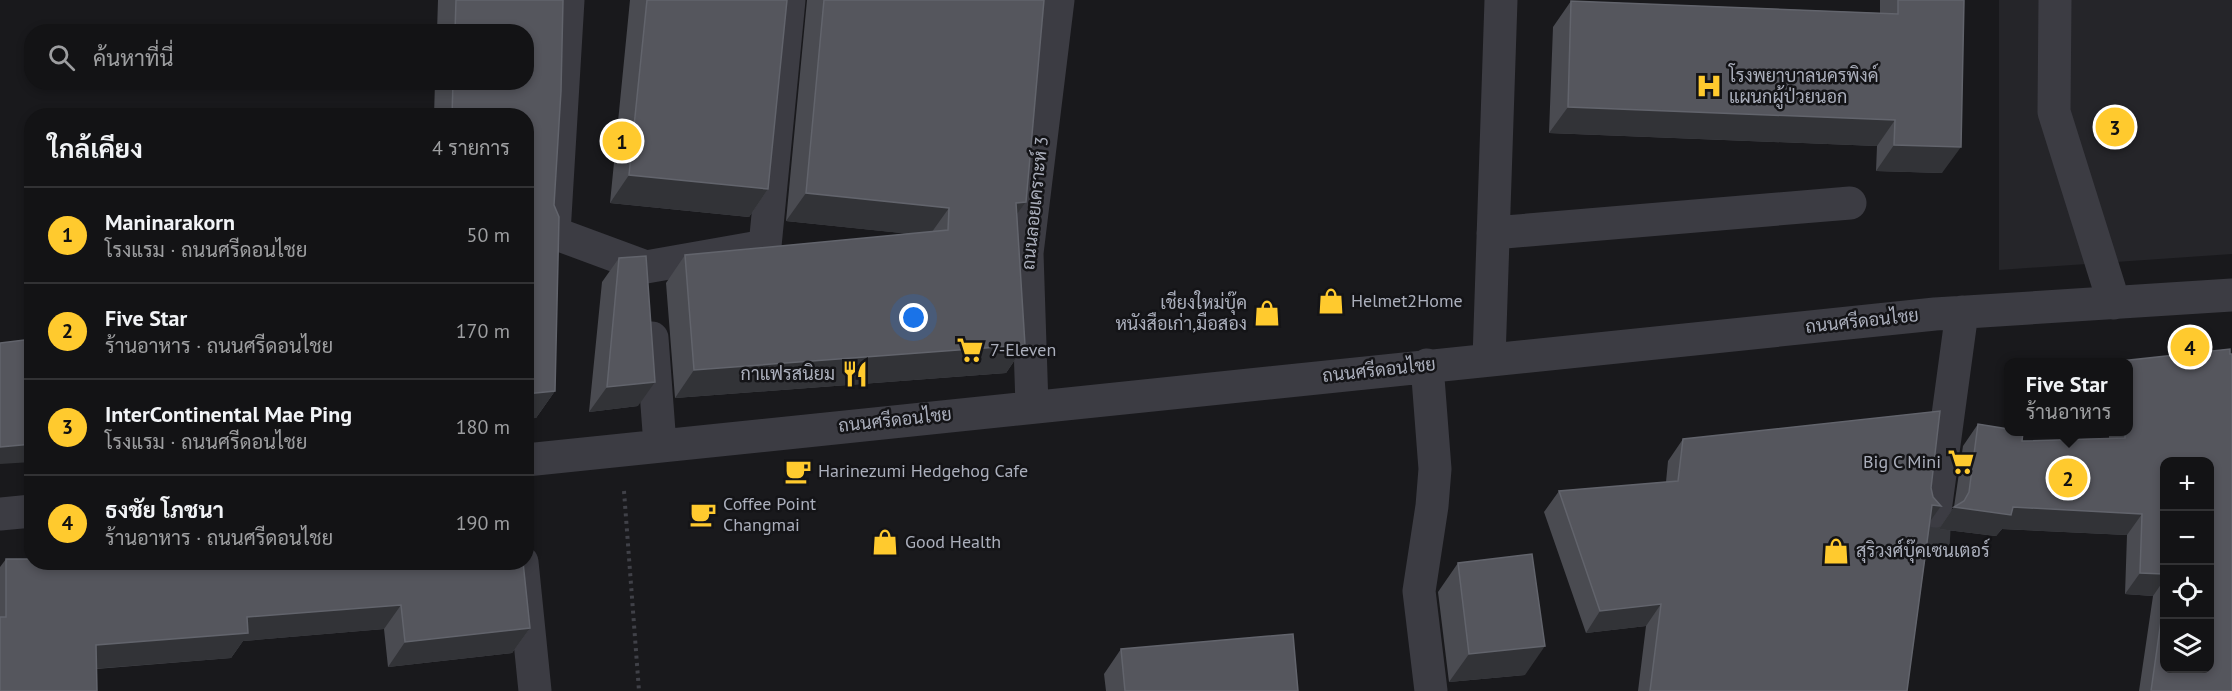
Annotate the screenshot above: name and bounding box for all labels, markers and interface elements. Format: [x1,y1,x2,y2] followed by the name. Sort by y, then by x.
[24,24,534,90] search box
[45,41,78,74] icon: search
[93,44,173,72] text: ค้นหาที่นี่
[1728,63,1879,110] place label: โรงพยาบาลนครพิงค์ แผนกผู้ป่วยนอก
[1694,71,1724,101] hospital icon: โรงพยาบาลนครพิงค์ แผนกผู้ป่วยนอก
[2096,104,2134,150] pin: 3
[602,118,642,164] pin: 1
[48,132,143,165] text: ใกล้เคียง
[432,135,510,161] text: 4 รายการ
[1015,135,1053,271] street label: ถนนลอยเคราะห์ 3
[105,208,235,236] text: Maninarakorn
[62,222,73,248] text: 1
[467,222,510,248] text: 50 m
[105,237,307,263] text: โรงแรม · ถนนศรีดอนไชย
[1316,286,1346,316] shop icon: Helmet2Home
[1351,289,1463,312] place label: Helmet2Home
[1115,290,1247,335] place label: เชียงใหม่บุ๊ค หนังสือเก่า,มือสอง
[1252,298,1282,328] shop icon: เชียงใหม่บุ๊ค หนังสือเก่า,มือสอง
[1804,302,1920,338] street label: ถนนศรีดอนไชย
[899,303,928,332] your location
[105,304,187,332] text: Five Star
[62,318,73,344] text: 2
[456,318,510,344] text: 170 m
[2170,324,2210,370] pin: 4
[105,333,333,359] text: ร้านอาหาร · ถนนศรีดอนไชย
[955,335,985,365] supermarket icon: 7-Eleven
[990,338,1056,361] place label: 7-Eleven
[1321,351,1437,387] street label: ถนนศรีดอนไชย
[2004,358,2133,436] popup
[840,359,870,389] restaurant icon: กาแฟรสนิยม
[741,362,835,385] place label: กาแฟรสนิยม
[2026,370,2108,398] text: Five Star
[2026,399,2111,425] text: ร้านอาหาร
[105,400,352,428] text: InterContinental Mae Ping
[837,401,953,437] street label: ถนนศรีดอนไชย
[62,414,73,440] text: 3
[456,414,510,440] text: 180 m
[105,429,307,455] text: โรงแรม · ถนนศรีดอนไชย
[1946,447,1976,477] supermarket icon: Big C Mini
[1863,450,1941,473] place label: Big C Mini
[783,456,813,486] cafe icon: Harinezumi Hedgehog Cafe
[2048,456,2088,500] pin: 2
[2160,457,2214,673] map controls
[2160,457,2214,511] button: +
[818,459,1028,482] place label: Harinezumi Hedgehog Cafe
[723,492,816,536] place label: Coffee Point Changmai
[105,496,224,524] text: ธงชัย โภชนา
[688,499,718,529] cafe icon: Coffee Point Changmai
[62,510,73,536] text: 4
[456,510,510,536] text: 190 m
[2160,511,2214,565] button: −
[105,525,333,551] text: ร้านอาหาร · ถนนศรีดอนไชย
[870,527,900,557] shop icon: Good Health
[905,530,1001,553] place label: Good Health
[1821,536,1851,566] shop icon: สุริวงศ์บุ๊คเซนเตอร์
[1856,538,1990,563] place label: สุริวงศ์บุ๊คเซนเตอร์
[2160,565,2214,619] button: locate
[2160,619,2214,673] button: layers

